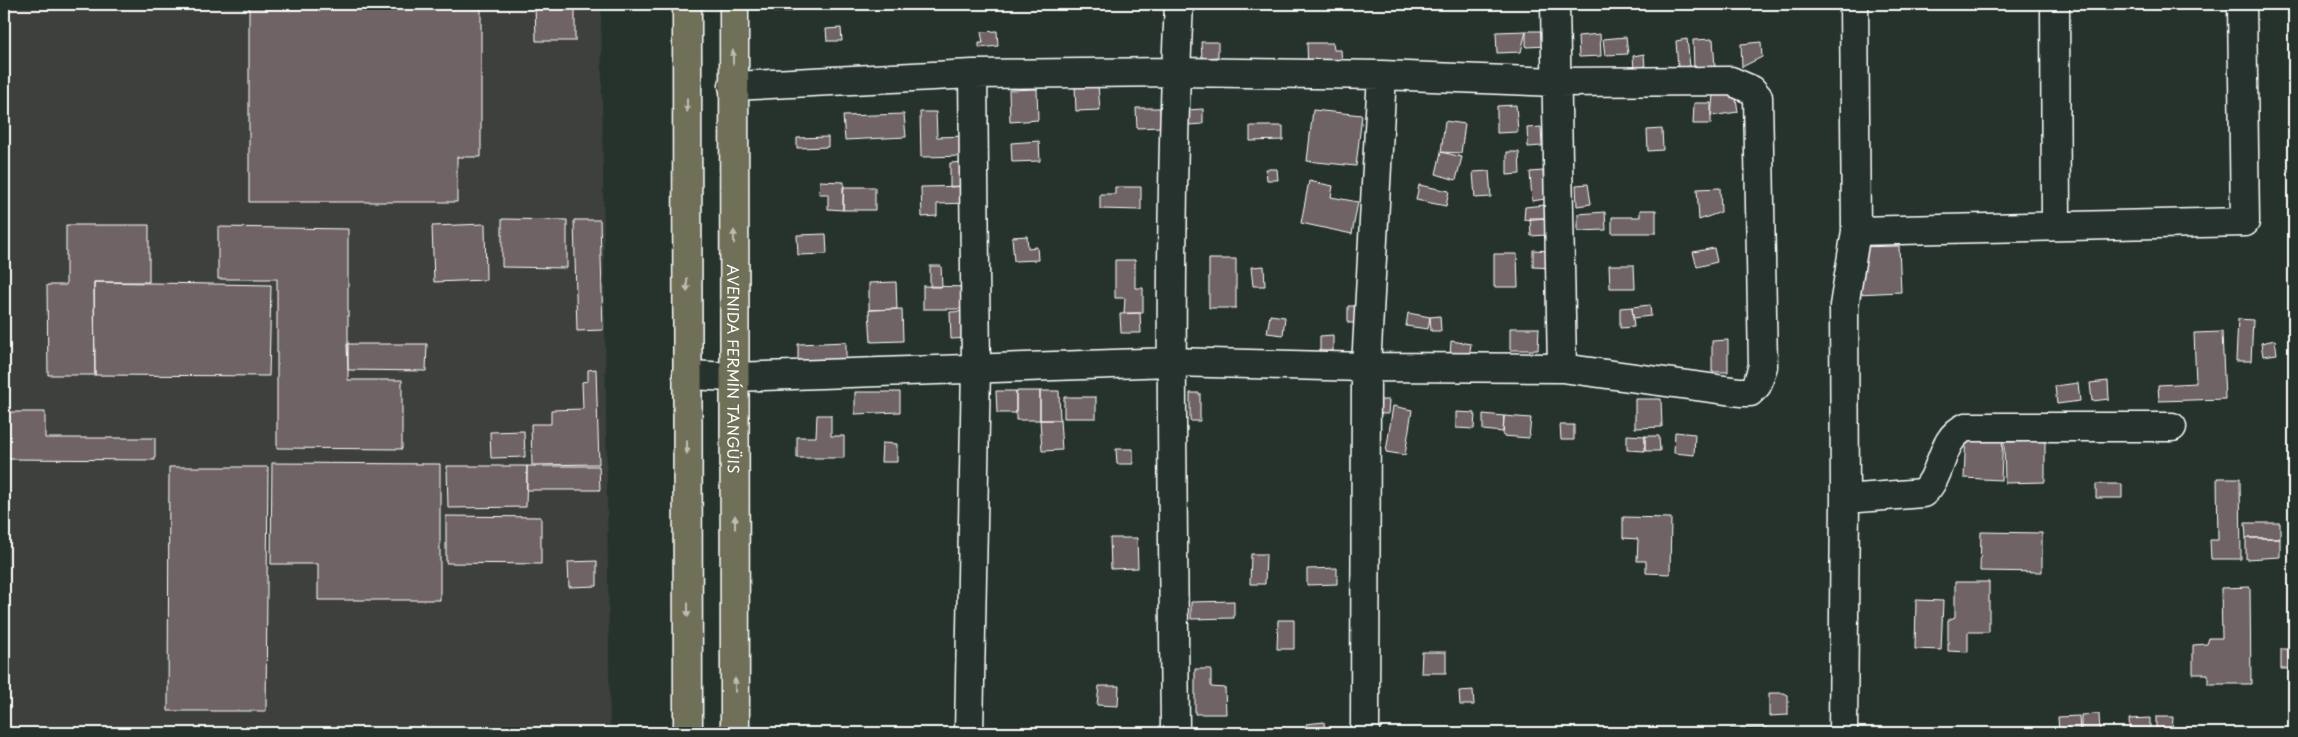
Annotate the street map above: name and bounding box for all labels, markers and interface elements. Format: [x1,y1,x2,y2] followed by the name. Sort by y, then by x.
[730,49,738,65] one-way arrow
[683,97,691,113] one-way arrow
[730,229,738,245] one-way arrow
[723,264,746,474] street label: AVENIDA FERMÍN TANGÜIS
[683,277,691,293] one-way arrow
[683,440,691,456] one-way arrow
[731,514,739,530] one-way arrow
[684,602,692,618] one-way arrow
[731,676,739,692] one-way arrow

